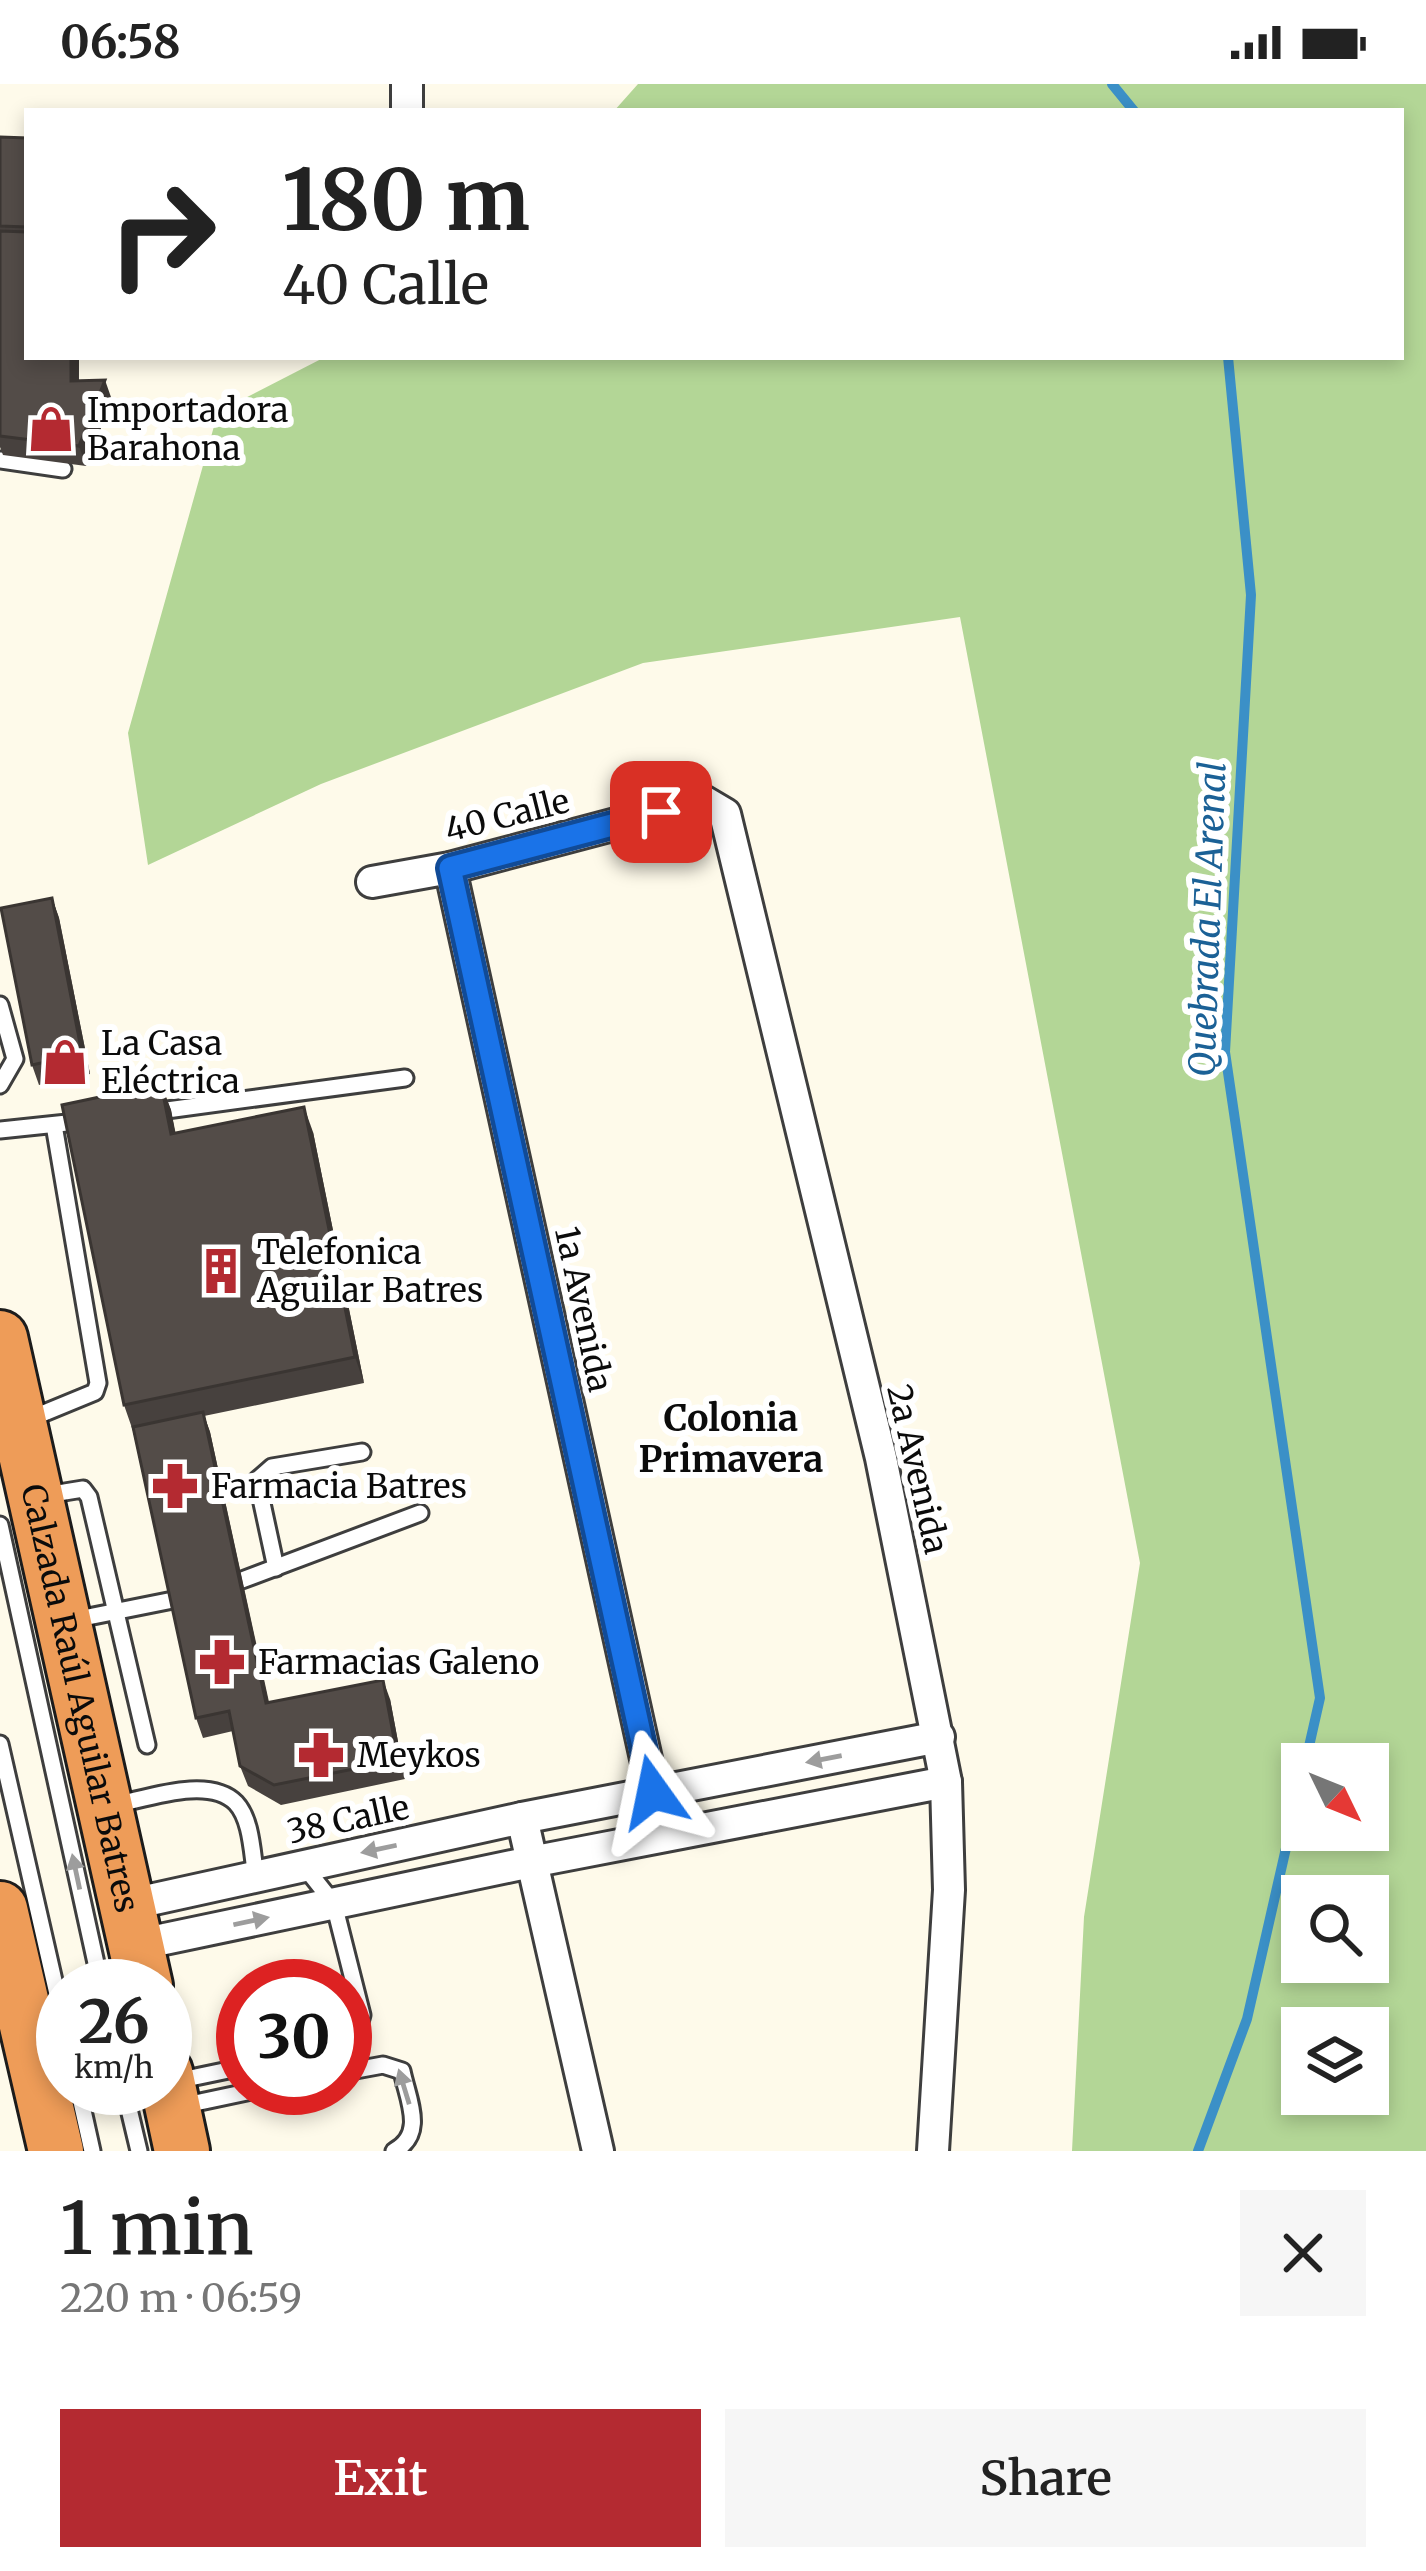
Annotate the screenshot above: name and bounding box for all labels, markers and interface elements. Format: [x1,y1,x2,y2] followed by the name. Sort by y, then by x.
[60,14,181,70] text: 06:58
[282,147,530,253] text: 180 m
[84,156,240,312] icon: right
[282,251,489,319] text: 40 Calle
[87,390,288,469] place label: Importadora Barahona
[26,404,76,454] shop icon: Importadora Barahona
[1180,760,1235,1078] water label: Quebrada El Arenal
[610,761,712,863] pin
[628,779,694,845] icon: arrive
[441,780,573,851] street label: 40 Calle
[101,1023,240,1102] place label: La Casa Eléctrica
[40,1037,90,1087] shop icon: La Casa Eléctrica
[546,1223,621,1395] street label: 1a Avenida
[256,1232,483,1311] place label: Telefonica Aguilar Batres
[196,1246,246,1296] building icon: Telefonica Aguilar Batres
[878,1380,957,1558] street label: 2a Avenida
[639,1396,823,1482] district label: Colonia Primavera
[150,1461,200,1511] pharmacy icon: Farmacia Batres
[211,1466,467,1507] place label: Farmacia Batres
[12,1480,148,1916] street label: Calzada Raúl Aguilar Batres
[197,1637,247,1687] pharmacy icon: Farmacias Galeno
[258,1642,539,1683] place label: Farmacias Galeno
[590,1729,716,1855] position arrow
[296,1730,346,1780] pharmacy icon: Meykos
[357,1735,481,1776] place label: Meykos
[1281,1743,1389,1851] north arrow
[1281,1743,1389,2115] map controls
[804,1750,842,1769] one-way arrow
[283,1787,413,1852] street label: 38 Calle
[359,1841,397,1860] one-way arrow
[65,1852,84,1890] one-way arrow
[1281,1875,1389,1983] button: search
[232,1911,270,1930] one-way arrow
[216,1959,372,2115] speed limit sign: 30
[78,1984,150,2059] text: 26
[1281,2007,1389,2115] button: layers
[74,2048,154,2086] text: km/h
[394,2069,412,2105] one-way arrow
[60,2183,254,2274] text: 1 min
[1240,2190,1366,2316] button: close
[60,2274,302,2323] text: 220 m · 06:59
[60,2409,701,2547] button: Exit
[725,2409,1366,2547] button: Share

